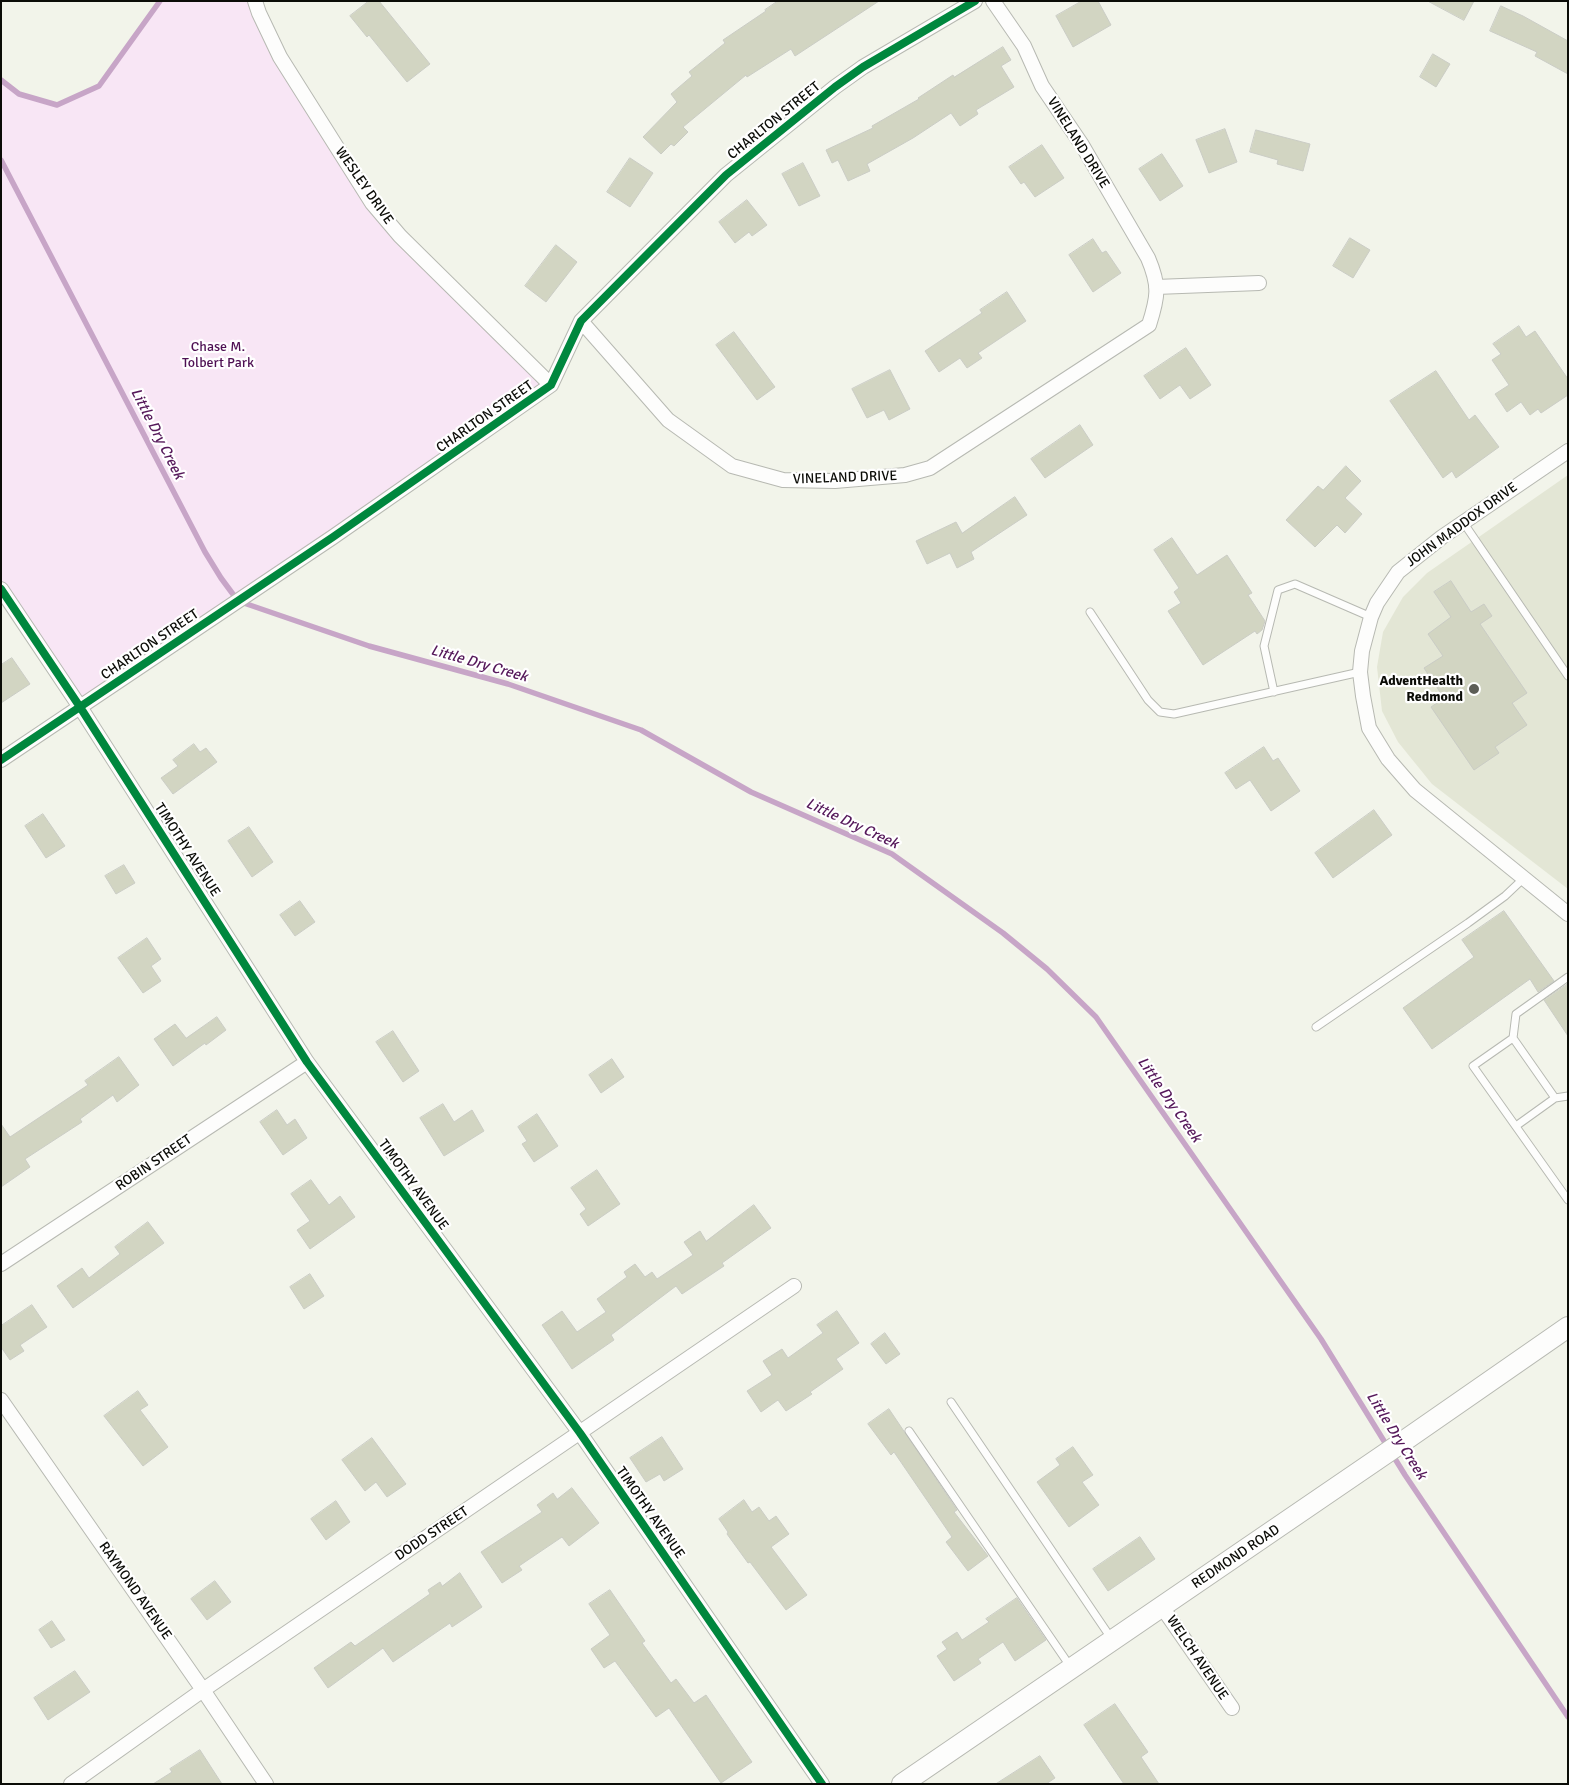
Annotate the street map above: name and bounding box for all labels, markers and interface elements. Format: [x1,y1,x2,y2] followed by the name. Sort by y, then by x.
[724,78,824,164] street label: CHARLTON STREET
[1043,94,1113,192] street label: VINELAND DRIVE
[331,144,397,228] street label: WESLEY DRIVE
[182,339,254,372] park label: Chase M. Tolbert Park
[433,377,537,457] street label: CHARLTON STREET
[126,385,188,483] water label: Little Dry Creek
[792,468,898,488] street label: VINELAND DRIVE
[1403,479,1521,571] street label: JOHN MADDOX DRIVE
[98,606,202,684] street label: CHARLTON STREET
[429,642,529,686] water label: Little Dry Creek
[1379,673,1463,706] place label: AdventHealth Redmond
[1467,682,1481,696] marker: AdventHealth Redmond
[803,795,901,853] water label: Little Dry Creek
[150,800,224,900] street label: TIMOTHY AVENUE
[1133,1054,1205,1146] water label: Little Dry Creek
[113,1131,195,1195] street label: ROBIN STREET
[374,1136,452,1234] street label: TIMOTHY AVENUE
[1362,1389,1430,1483] water label: Little Dry Creek
[612,1464,688,1562] street label: TIMOTHY AVENUE
[392,1503,472,1565] street label: DODD STREET
[1189,1521,1283,1593] street label: REDMOND ROAD
[95,1539,175,1643] street label: RAYMOND AVENUE
[1163,1613,1231,1703] street label: WELCH AVENUE

